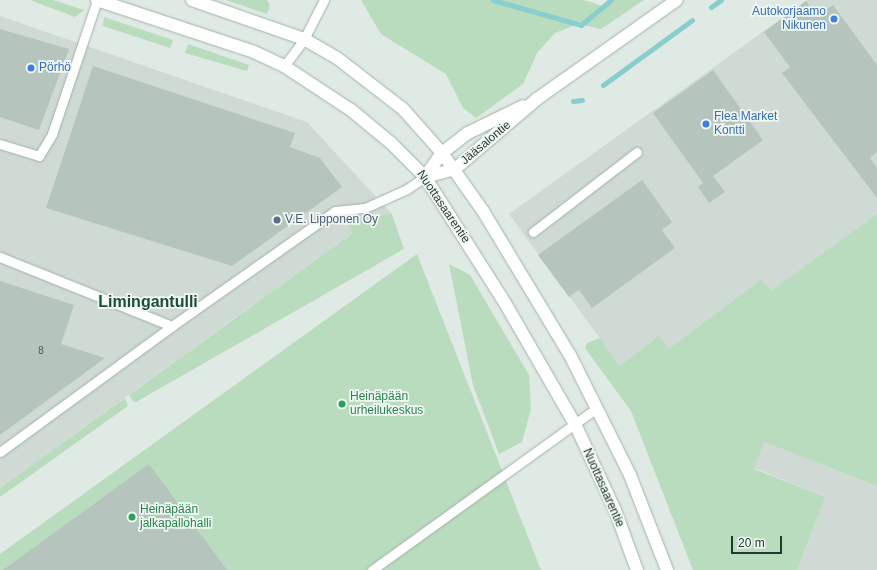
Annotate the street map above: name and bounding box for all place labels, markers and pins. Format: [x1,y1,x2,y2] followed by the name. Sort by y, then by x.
[752,5,826,33] place label: Autokorjaamo Nikunen
[829,14,839,24] marker: Autokorjaamo Nikunen
[39,61,71,75] place label: Pörhö
[26,63,36,73] marker: Pörhö
[714,110,777,138] place label: Flea Market Kontti
[701,119,711,129] marker: Flea Market Kontti
[285,213,378,227] place label: V.E. Lipponen Oy
[272,215,282,225] marker: V.E. Lipponen Oy
[350,390,423,418] place label: Heinäpään urheilukeskus
[337,399,347,409] marker: Heinäpään urheilukeskus
[140,503,211,531] place label: Heinäpään jalkapallohalli
[127,512,137,522] marker: Heinäpään jalkapallohalli

